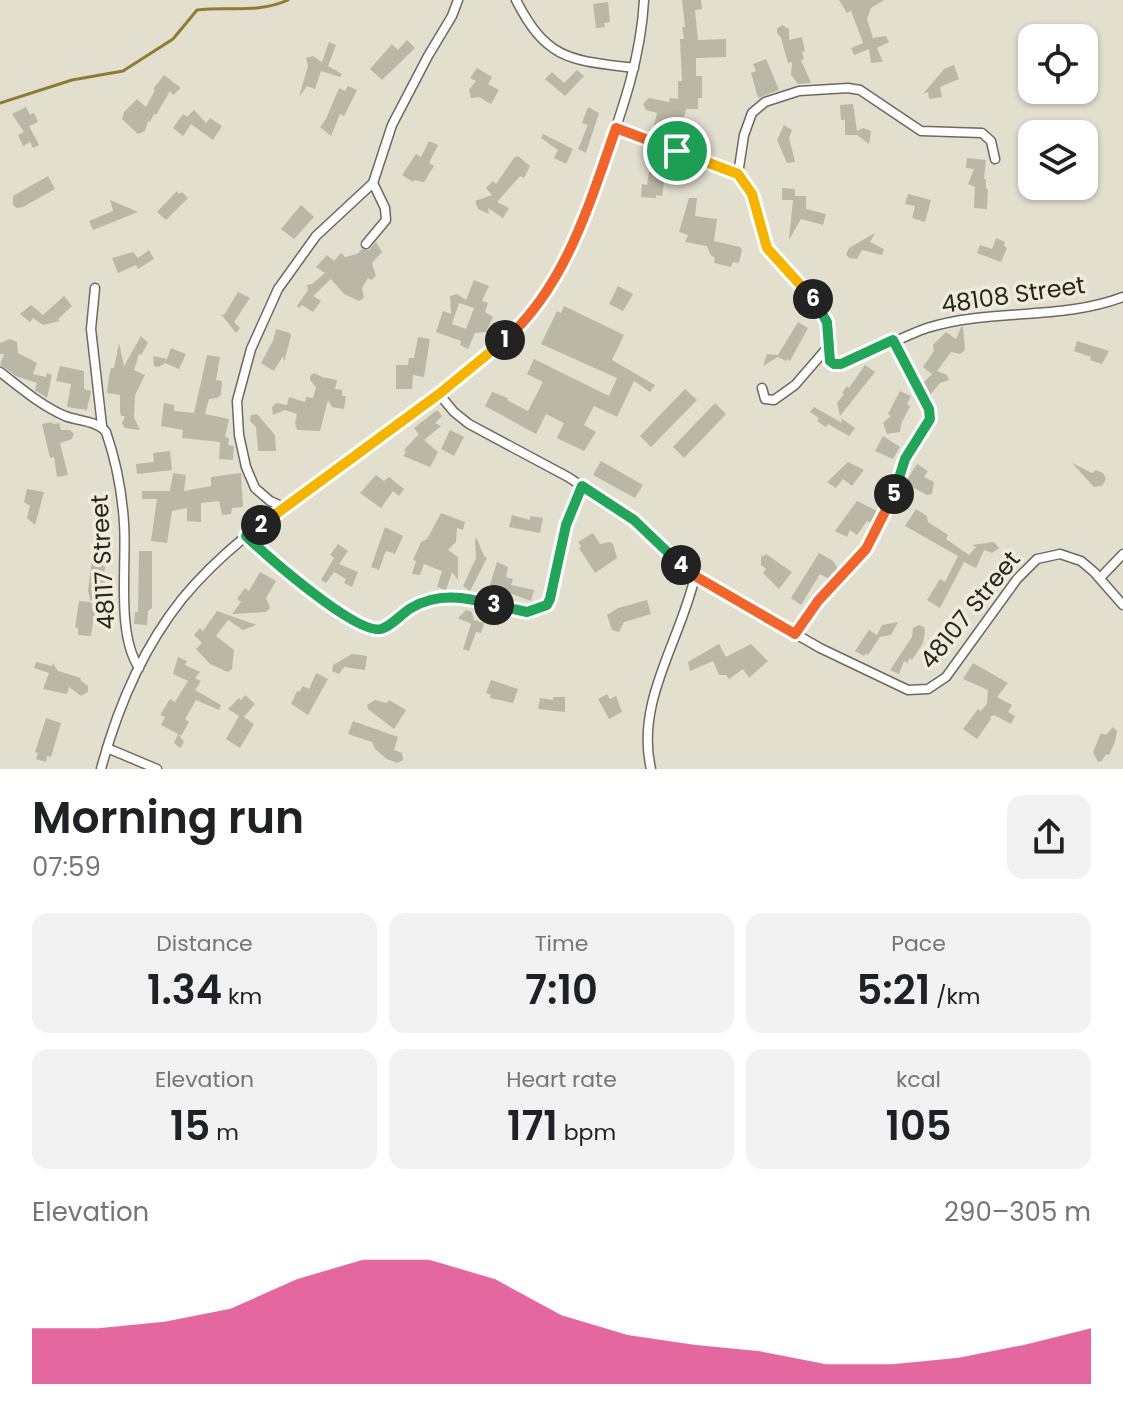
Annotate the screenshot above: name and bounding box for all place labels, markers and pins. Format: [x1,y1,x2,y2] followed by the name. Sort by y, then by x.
[643,117,711,185] pin
[793,279,833,319] pin: 6
[485,320,525,360] pin: 1
[874,474,914,514] pin: 5
[241,505,281,545] pin: 2
[661,545,701,585] pin: 4
[474,585,514,625] pin: 3

